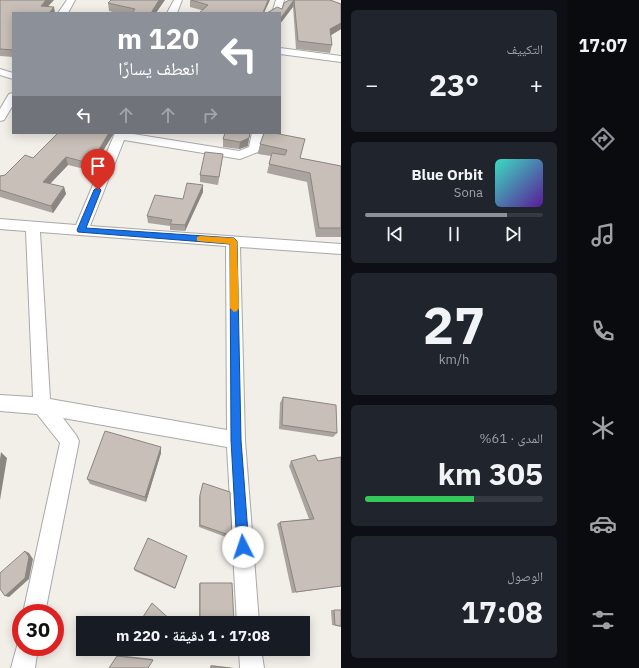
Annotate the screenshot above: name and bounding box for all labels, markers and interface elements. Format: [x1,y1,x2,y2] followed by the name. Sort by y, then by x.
[117,20,199,57] text: 120 m
[213,28,265,80] icon: left
[578,34,628,57] text: 17:07
[507,41,543,58] text: التكييف
[118,57,199,80] text: انعطف يسارًا
[429,65,479,104] text: 23°
[365,70,378,99] text: −
[530,70,543,99] text: +
[73,104,95,126] icon: left
[115,104,137,126] icon: ahead
[157,104,179,126] icon: ahead
[199,104,221,126] icon: right
[589,125,617,153] icon: directions
[81,149,115,190] pin
[87,155,109,177] icon: arrive
[412,165,483,184] text: Blue Orbit
[454,184,483,201] text: Sona
[589,221,617,249] icon: music
[384,223,406,245] icon: previous
[443,223,465,245] icon: pause
[502,223,524,245] icon: next
[423,291,485,358] text: 27
[589,317,617,345] icon: phone
[439,351,469,368] text: km/h
[589,414,617,442] icon: climate
[480,430,543,447] text: المدى · 61%
[438,454,543,493] text: 305 km
[589,510,617,538] icon: car
[222,526,264,568] position arrow
[507,568,543,585] text: الوصول
[461,592,543,631] text: 17:08
[12,604,64,656] speed limit sign: 30
[589,606,617,634] icon: filters
[116,626,270,645] text: 17:08 · 1 دقيقة · 220 m

